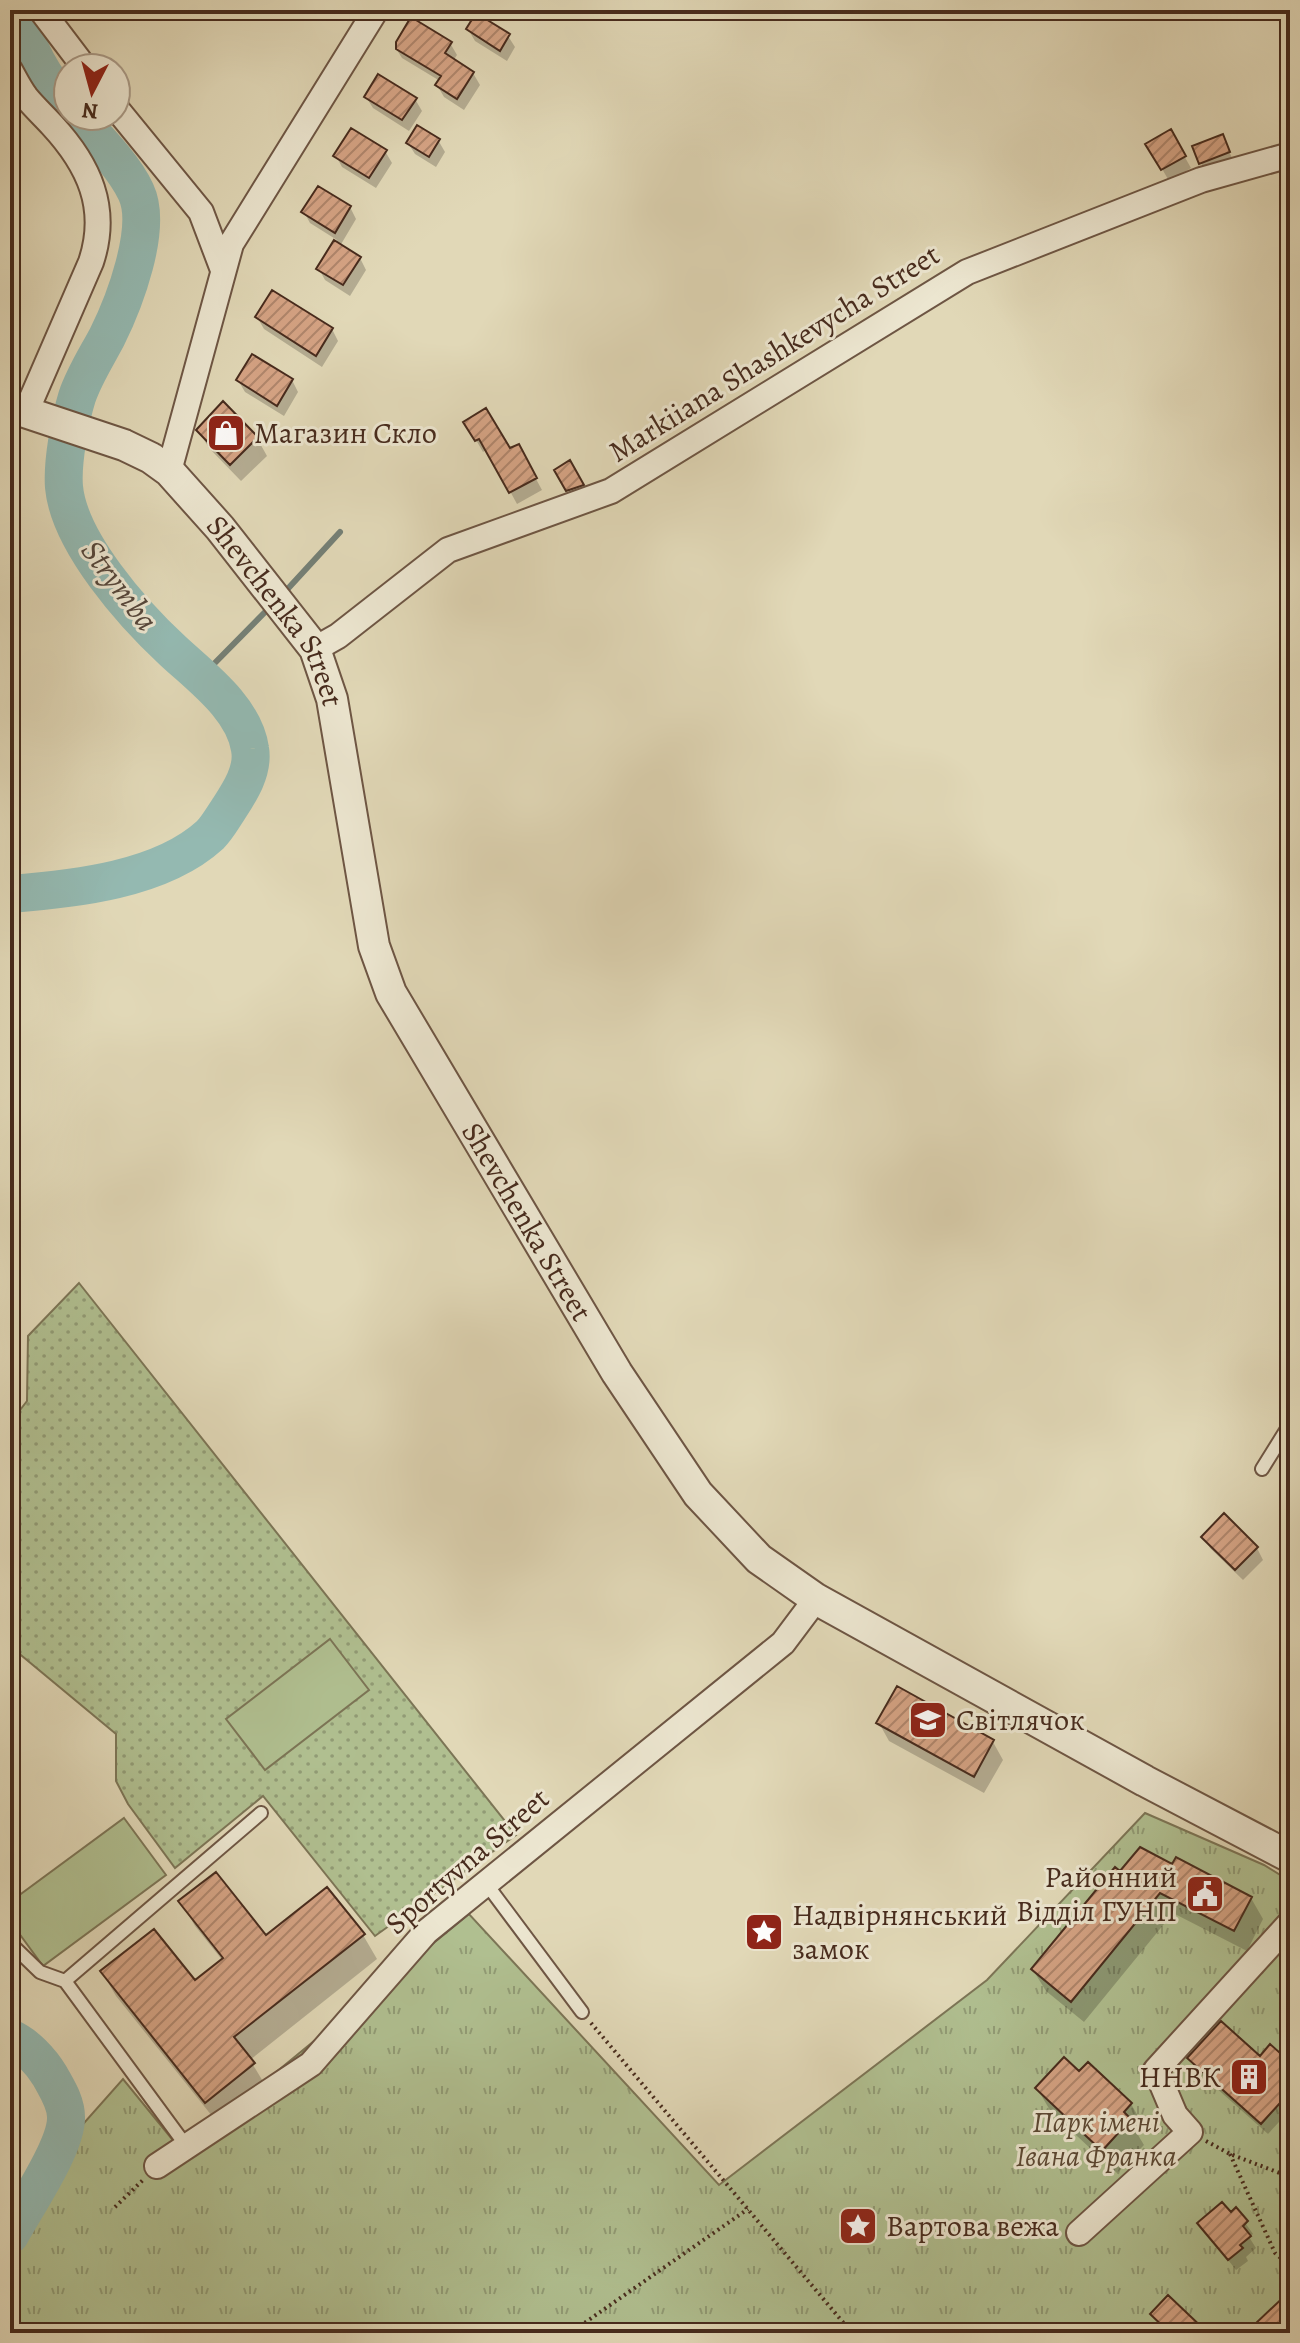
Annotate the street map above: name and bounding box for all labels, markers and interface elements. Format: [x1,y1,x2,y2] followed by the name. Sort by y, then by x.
[52,52,132,132] north arrow
[80,95,100,127] text: N
[601,235,947,471] street label: Markiiana Shashkevycha Street
[205,412,247,454] shop icon: Магазин Скло
[254,413,437,453] place label: Магазин Скло
[198,506,353,709] street label: Shevchenka Street
[71,530,169,640] water label: Strymba
[452,1115,602,1329] street label: Shevchenka Street
[907,1699,949,1741] school or university icon: Світлячок
[956,1700,1085,1740] place label: Світлячок
[377,1779,558,1943] street label: Sportyvna Street
[1016,1857,1177,1931] place label: Районний Відділ ГУНП
[1184,1873,1226,1915] public building icon: Районний Відділ ГУНП
[792,1895,1007,1969] place label: Надвірнянський замок
[743,1911,785,1953] place icon: Надвірнянський замок
[1228,2056,1270,2098] building icon: ННВК
[1139,2057,1221,2097] place label: ННВК
[1015,2102,1177,2176] park label: Парк імені Івана Франка
[837,2205,879,2247] place icon: Вартова вежа
[886,2206,1059,2246] place label: Вартова вежа

